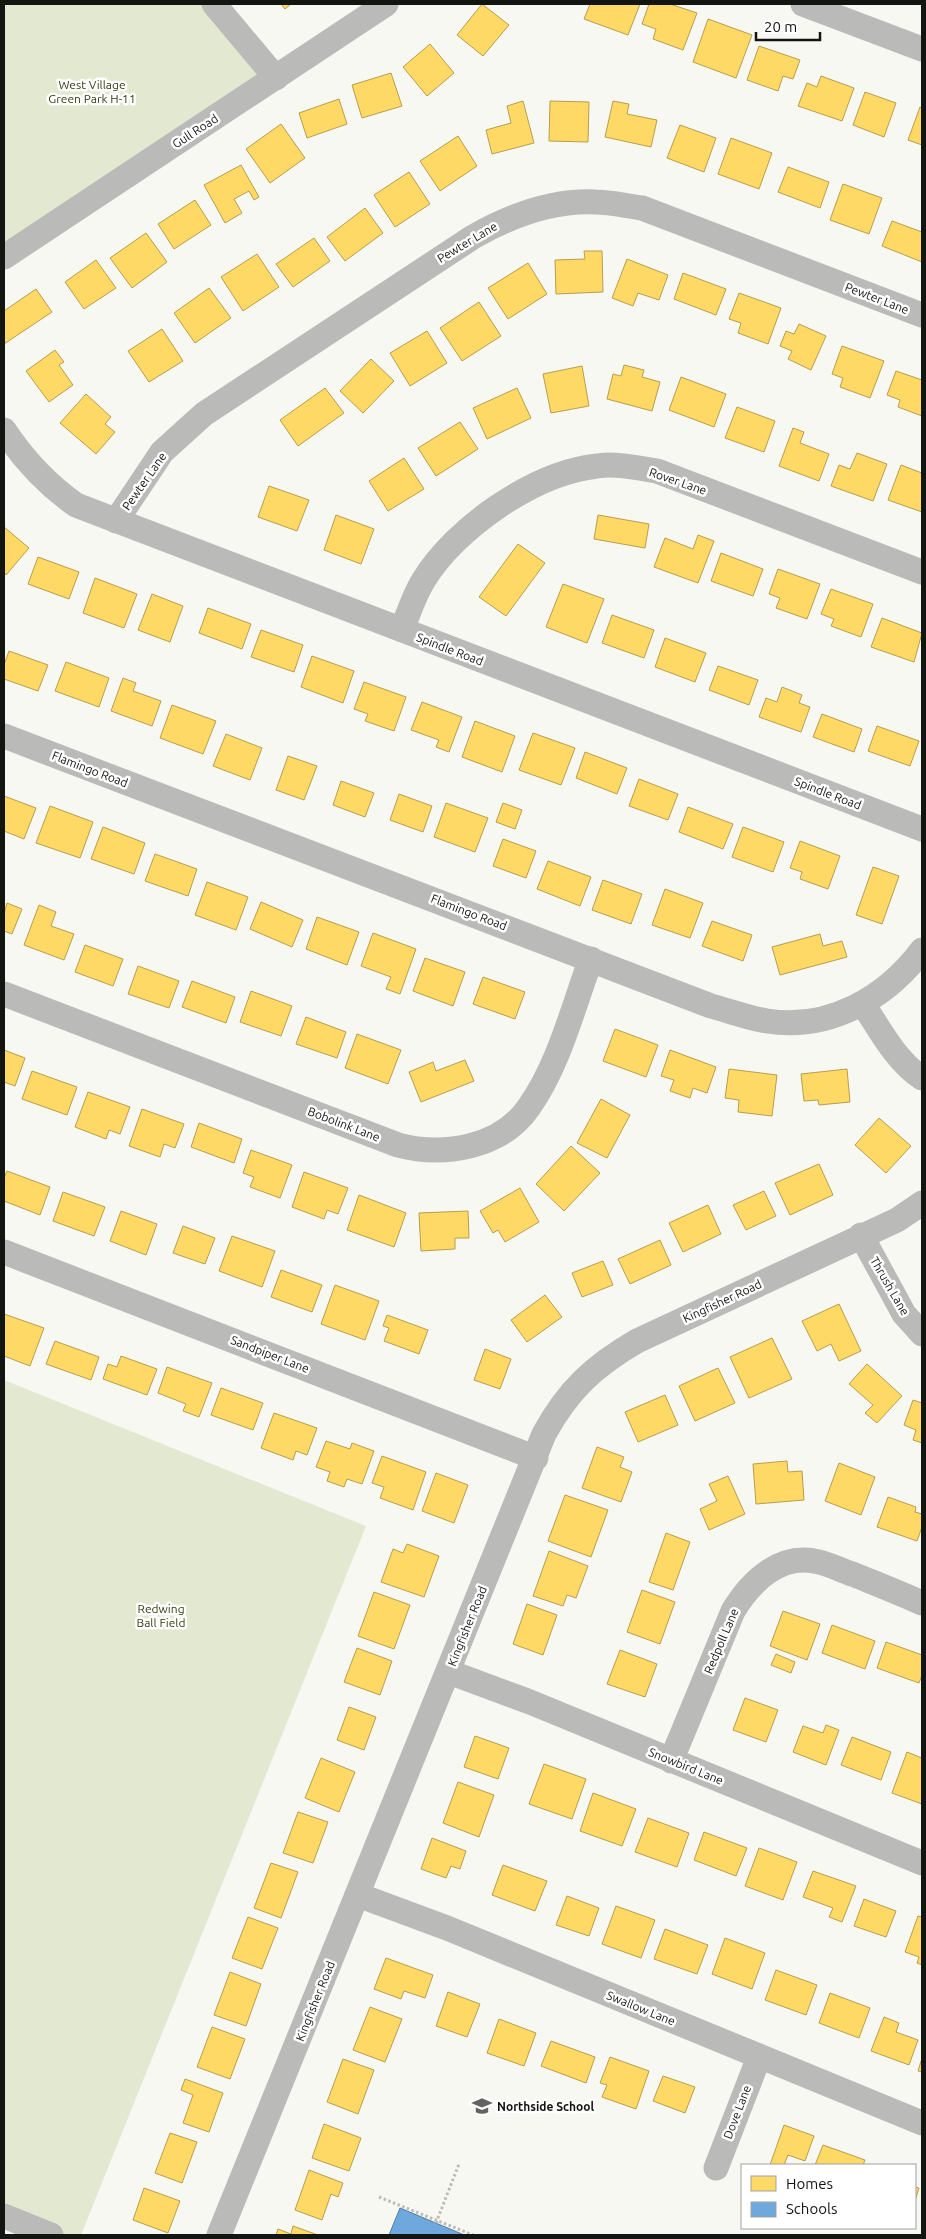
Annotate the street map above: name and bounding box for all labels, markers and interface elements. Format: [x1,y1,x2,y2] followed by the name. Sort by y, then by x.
[756,10,820,42] scale bar
[764,18,797,35] text: 20 m
[48,78,136,105] park label: West Village Green Park H-11
[170,112,220,150] street label: Gull Road
[435,219,499,265] street label: Pewter Lane
[843,280,911,316] street label: Pewter Lane
[119,450,169,512] street label: Pewter Lane
[648,465,708,497] street label: Rover Lane
[415,630,485,668] street label: Spindle Road
[50,749,130,789] street label: Flamingo Road
[793,774,863,812] street label: Spindle Road
[429,892,509,932] street label: Flamingo Road
[306,1104,382,1144] street label: Bobolink Lane
[868,1254,912,1318] street label: Thrush Lane
[681,1277,763,1325] street label: Kingfisher Road
[229,1333,311,1375] street label: Sandpiper Lane
[445,1584,489,1668] street label: Kingfisher Road
[137,1602,185,1629] park label: Redwing Ball Field
[701,1606,741,1676] street label: Redpoll Lane
[647,1745,725,1787] street label: Snowbird Lane
[293,1959,337,2043] street label: Kingfisher Road
[605,1988,677,2028] street label: Swallow Lane
[721,2083,753,2141] street label: Dove Lane
[471,2095,493,2117] school or university icon: Northside School
[497,2100,594,2113] place label: Northside School
[741,2164,916,2229] legend
[786,2175,833,2192] text: Homes
[786,2200,837,2217] text: Schools

